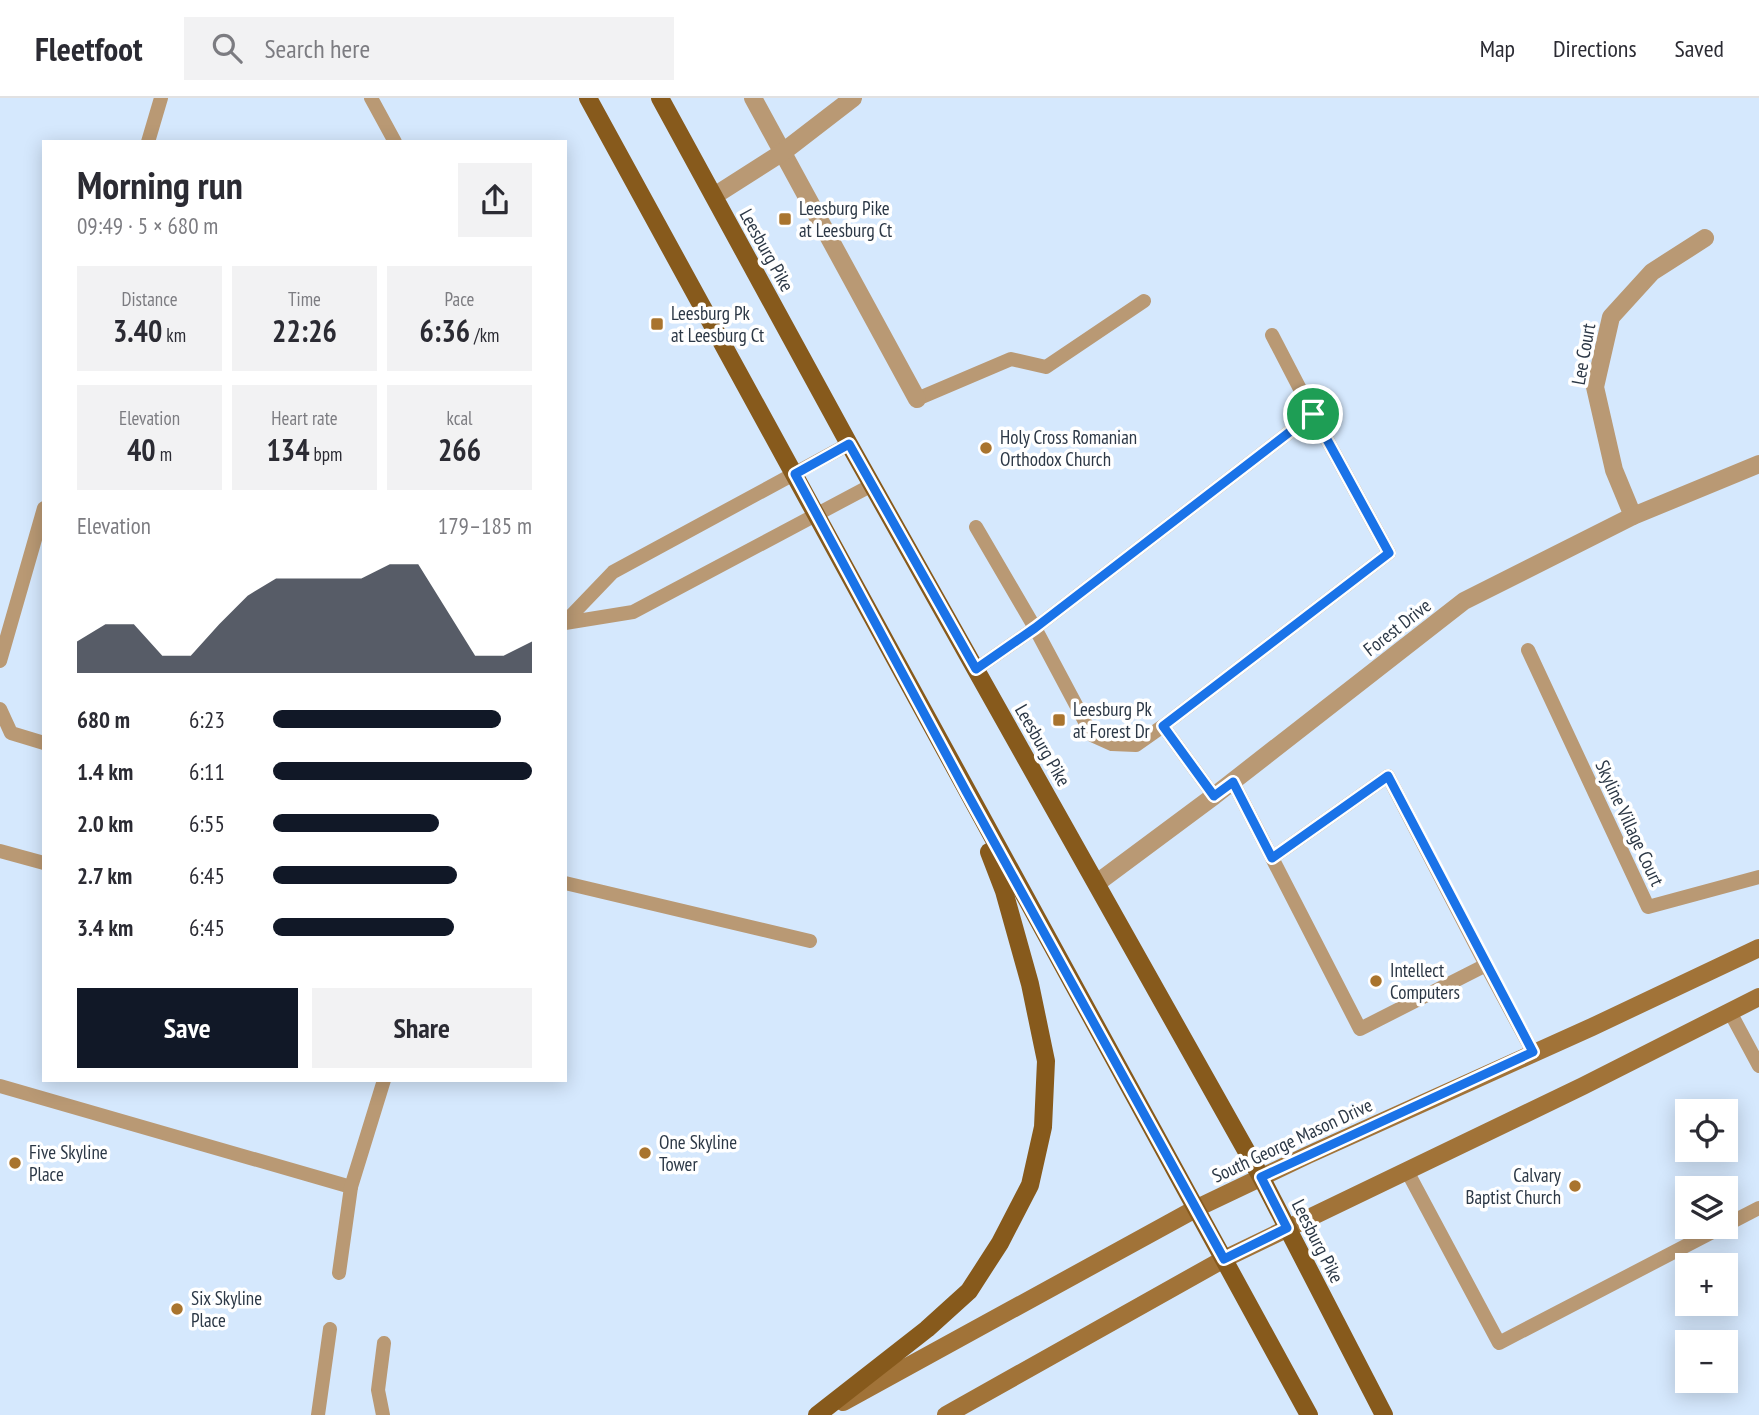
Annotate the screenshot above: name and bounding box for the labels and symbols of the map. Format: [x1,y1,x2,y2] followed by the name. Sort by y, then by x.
[799,196,893,242] place label: Leesburg Pike at Leesburg Ct
[735,205,800,296] street label: Leesburg Pike
[777,211,793,227] marker: Leesburg Pike at Leesburg Ct
[671,301,765,347] place label: Leesburg Pk at Leesburg Ct
[649,316,665,332] marker: Leesburg Pk at Leesburg Ct
[1566,321,1600,387] street label: Lee Court
[1283,384,1343,444] pin
[1000,425,1137,471] place label: Holy Cross Romanian Orthodox Church
[978,440,994,456] marker: Holy Cross Romanian Orthodox Church
[1358,593,1436,661] street label: Forest Drive
[1073,697,1153,743] place label: Leesburg Pk at Forest Dr
[1010,700,1076,790] street label: Leesburg Pike
[1051,712,1067,728] marker: Leesburg Pk at Forest Dr
[1590,756,1670,890] street label: Skyline Village Court
[1390,958,1460,1004] place label: Intellect Computers
[1368,973,1384,989] marker: Intellect Computers
[1208,1092,1376,1188] street label: South George Mason Drive
[659,1130,737,1176] place label: One Skyline Tower
[29,1140,108,1186] place label: Five Skyline Place
[637,1145,653,1161] marker: One Skyline Tower
[7,1155,23,1171] marker: Five Skyline Place
[1466,1163,1562,1209] place label: Calvary Baptist Church
[1567,1178,1583,1194] marker: Calvary Baptist Church
[1287,1195,1349,1287] street label: Leesburg Pike
[191,1286,262,1332] place label: Six Skyline Place
[169,1301,185,1317] marker: Six Skyline Place

